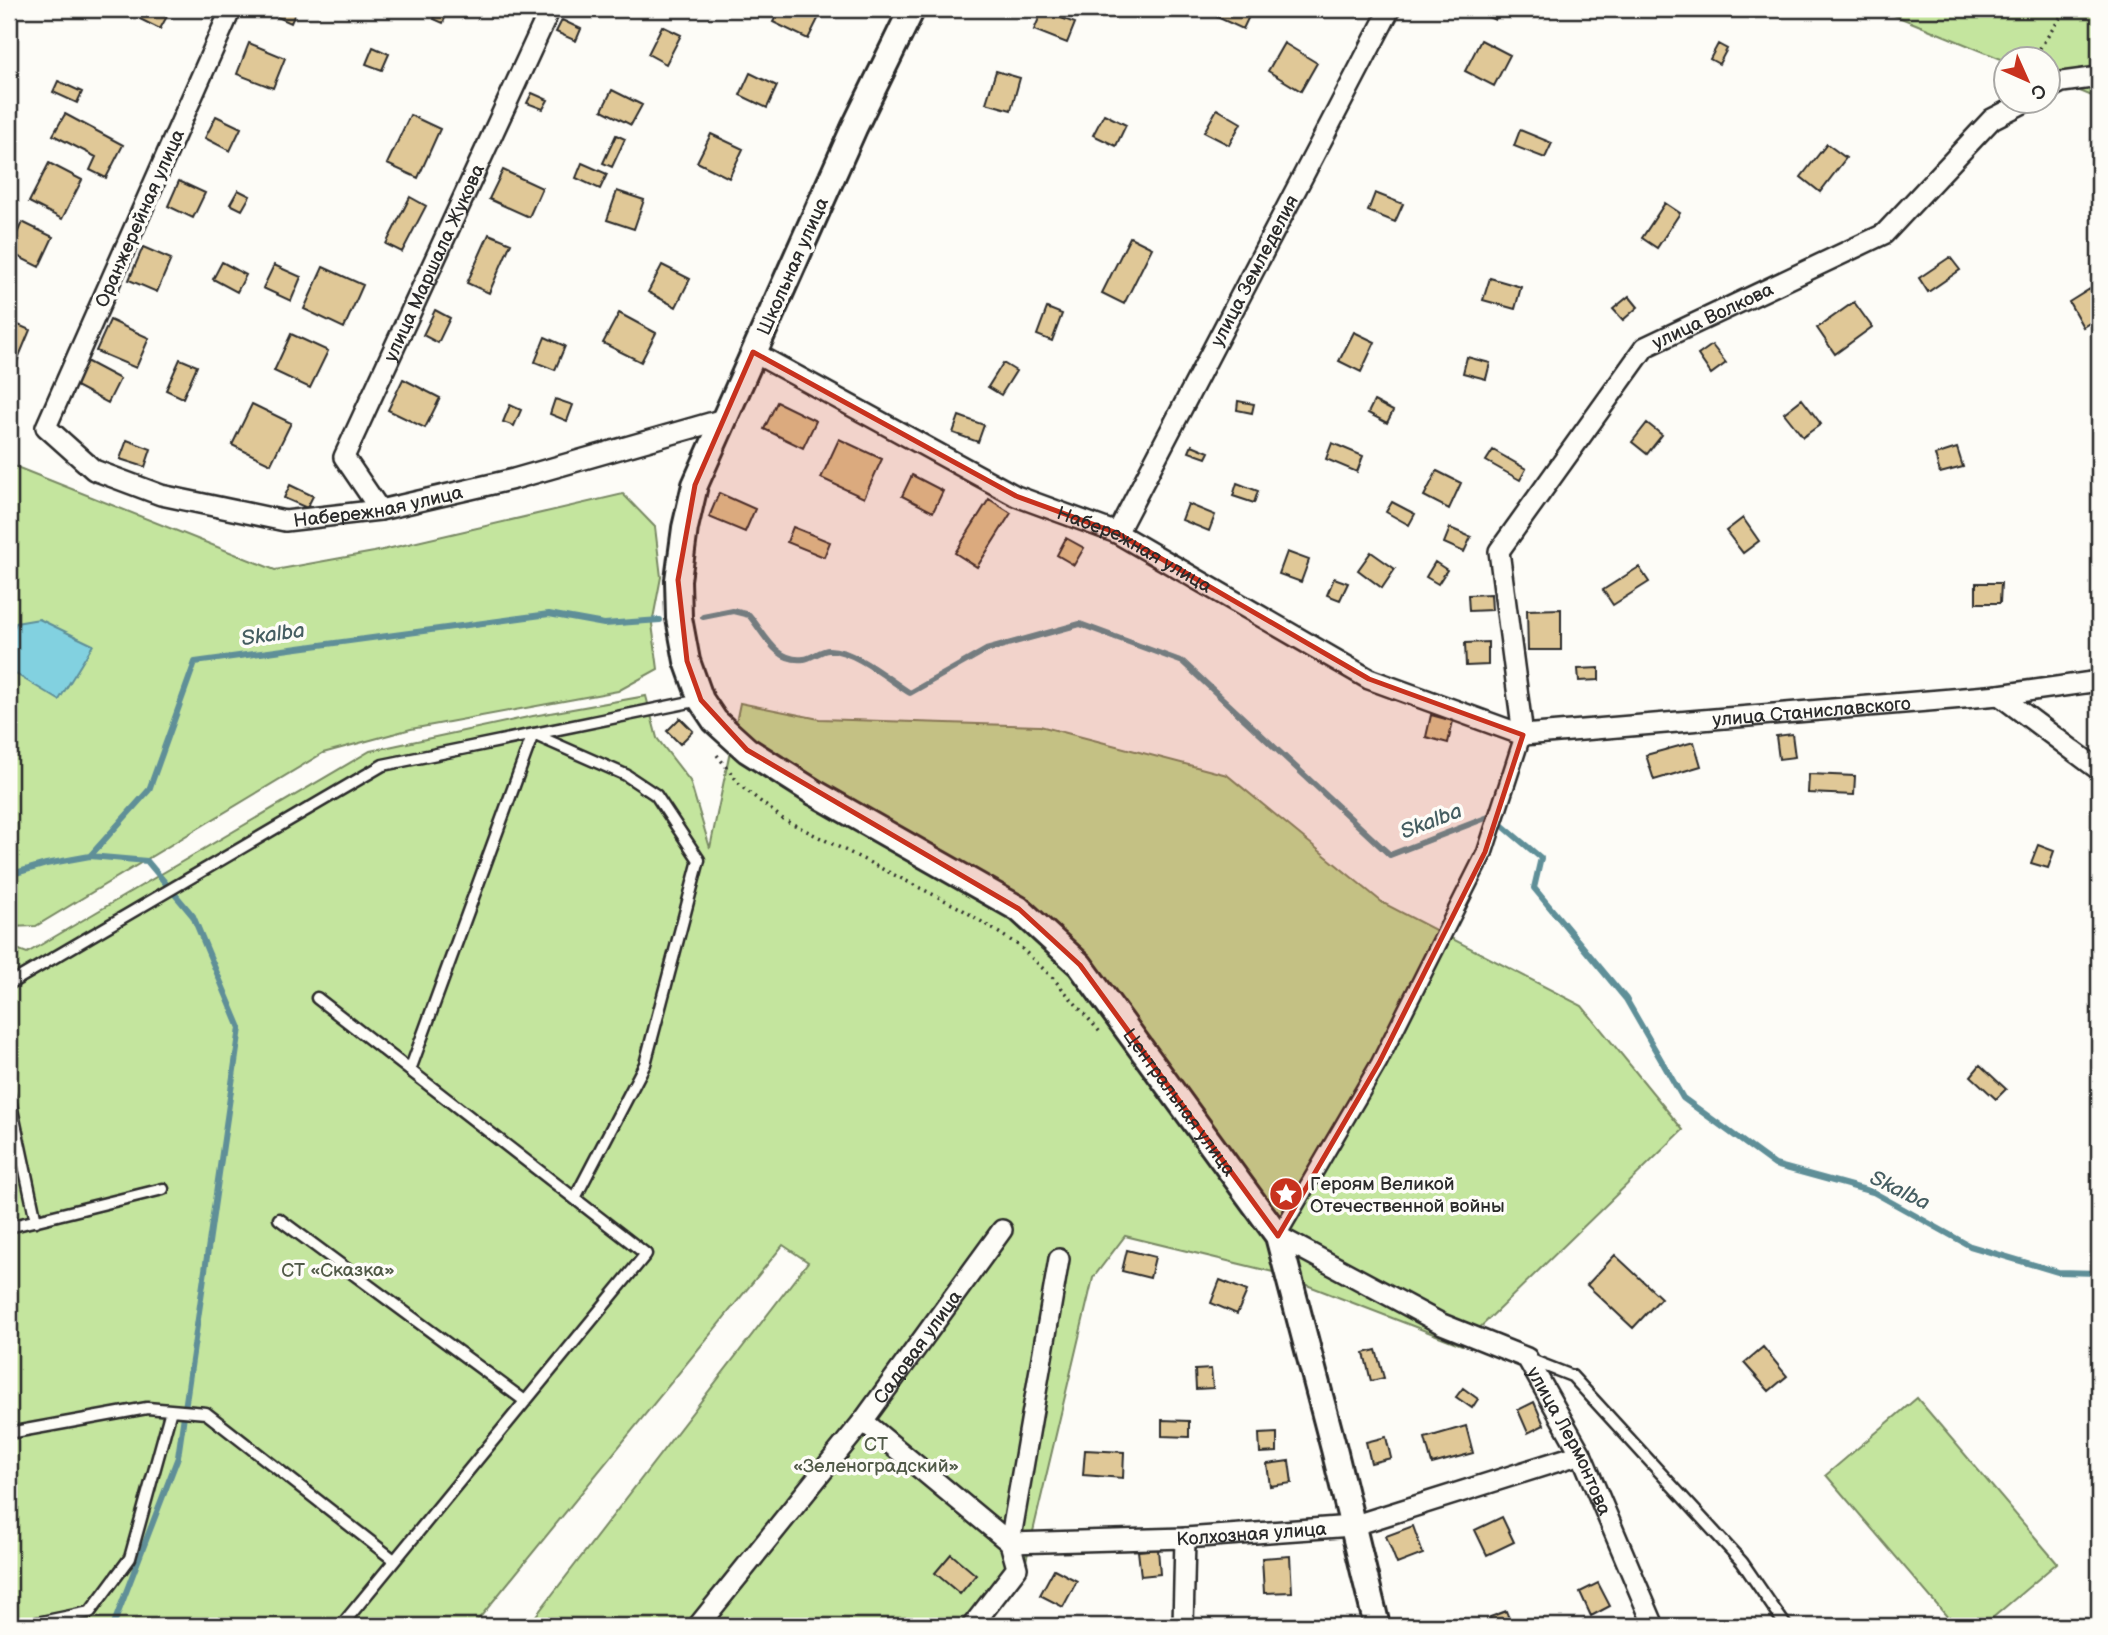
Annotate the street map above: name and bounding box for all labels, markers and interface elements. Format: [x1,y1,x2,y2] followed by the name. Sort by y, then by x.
[1993,46,2062,116] north arrow
[2025,78,2051,104] text: С
[91,126,190,311] street label: Оранжерейная улица
[379,161,490,366] street label: улица Маршала Жукова
[1206,192,1304,351] street label: улица Земледелия
[753,194,834,339] street label: Школьная улица
[1649,278,1777,355] street label: улица Волкова
[292,481,465,533] street label: Набережная улица
[1053,502,1216,598] street label: Набережная улица
[240,618,306,651] water label: Skalba
[1712,692,1912,732] street label: улица Станиславского
[1397,798,1466,845] water label: Skalba
[1117,1025,1240,1181] street label: Центральная улица
[1866,1165,1934,1216] water label: Skalba
[1310,1173,1505,1218] place label: Героям Великой Отечественной войны
[1267,1175,1305,1213] place icon: Героям Великой Отечественной войны
[281,1259,395,1282] park label: СТ «Сказка»
[869,1286,967,1409] street label: Садовая улица
[1521,1363,1616,1519] street label: улица Лермонтова
[793,1433,959,1478] park label: СТ «Зеленоградский»
[1176,1518,1327,1551] street label: Колхозная улица

